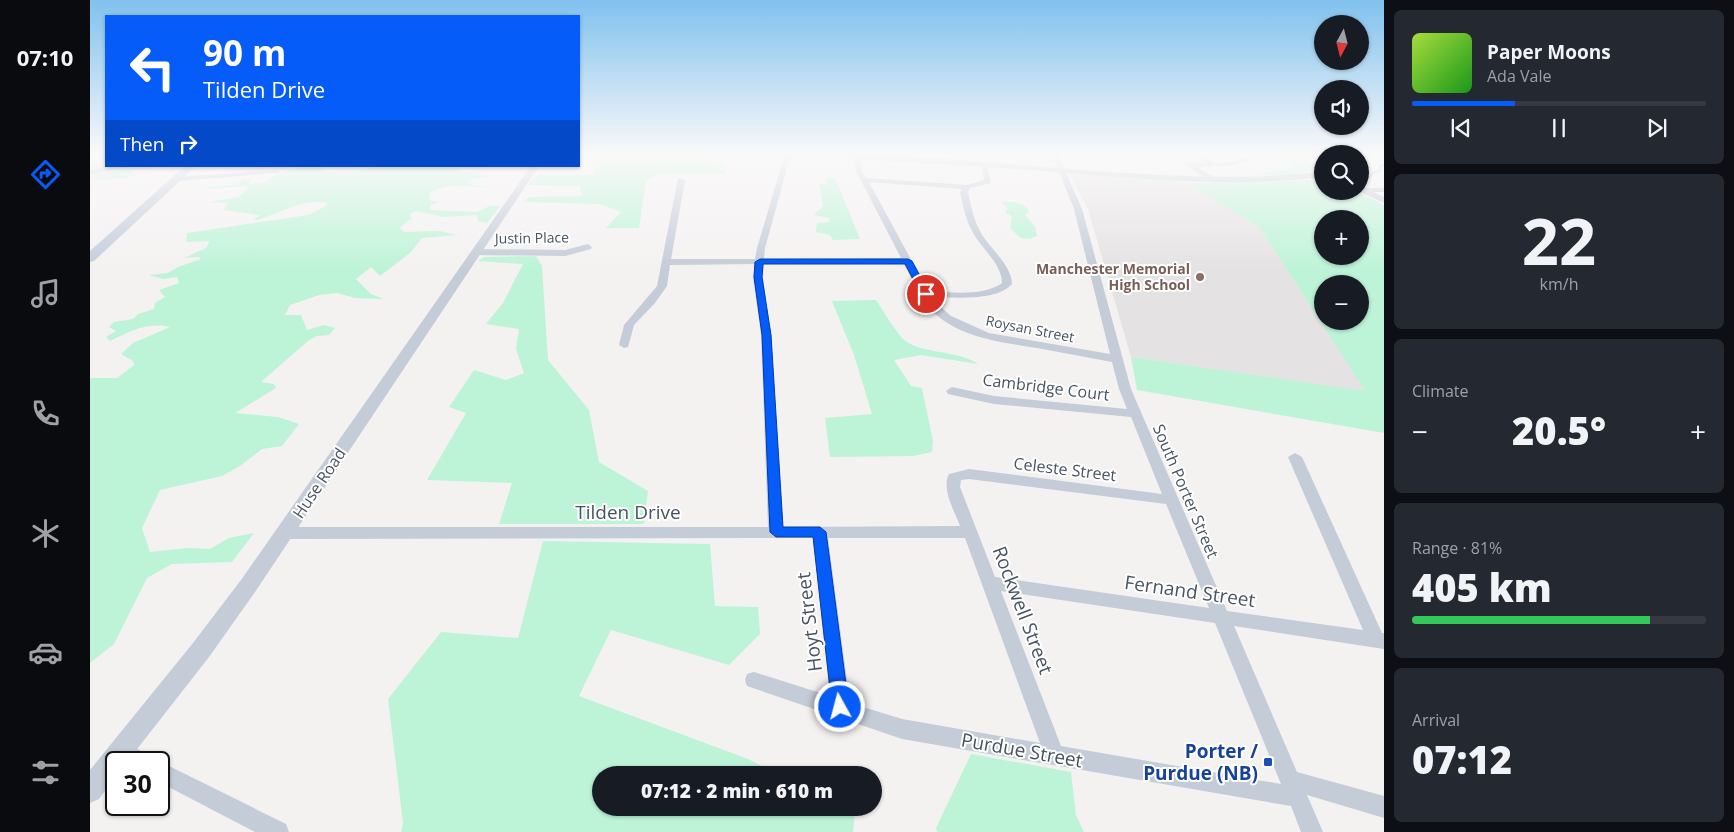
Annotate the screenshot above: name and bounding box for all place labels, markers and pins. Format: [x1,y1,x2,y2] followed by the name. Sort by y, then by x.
[1036,259,1190,294] place label: Manchester Memorial High School
[1194,271,1206,283] marker: Manchester Memorial High School
[905,273,947,315] pin
[1143,738,1258,786] place label: Porter / Purdue (NB)
[1262,756,1274,768] marker: Porter / Purdue (NB)

